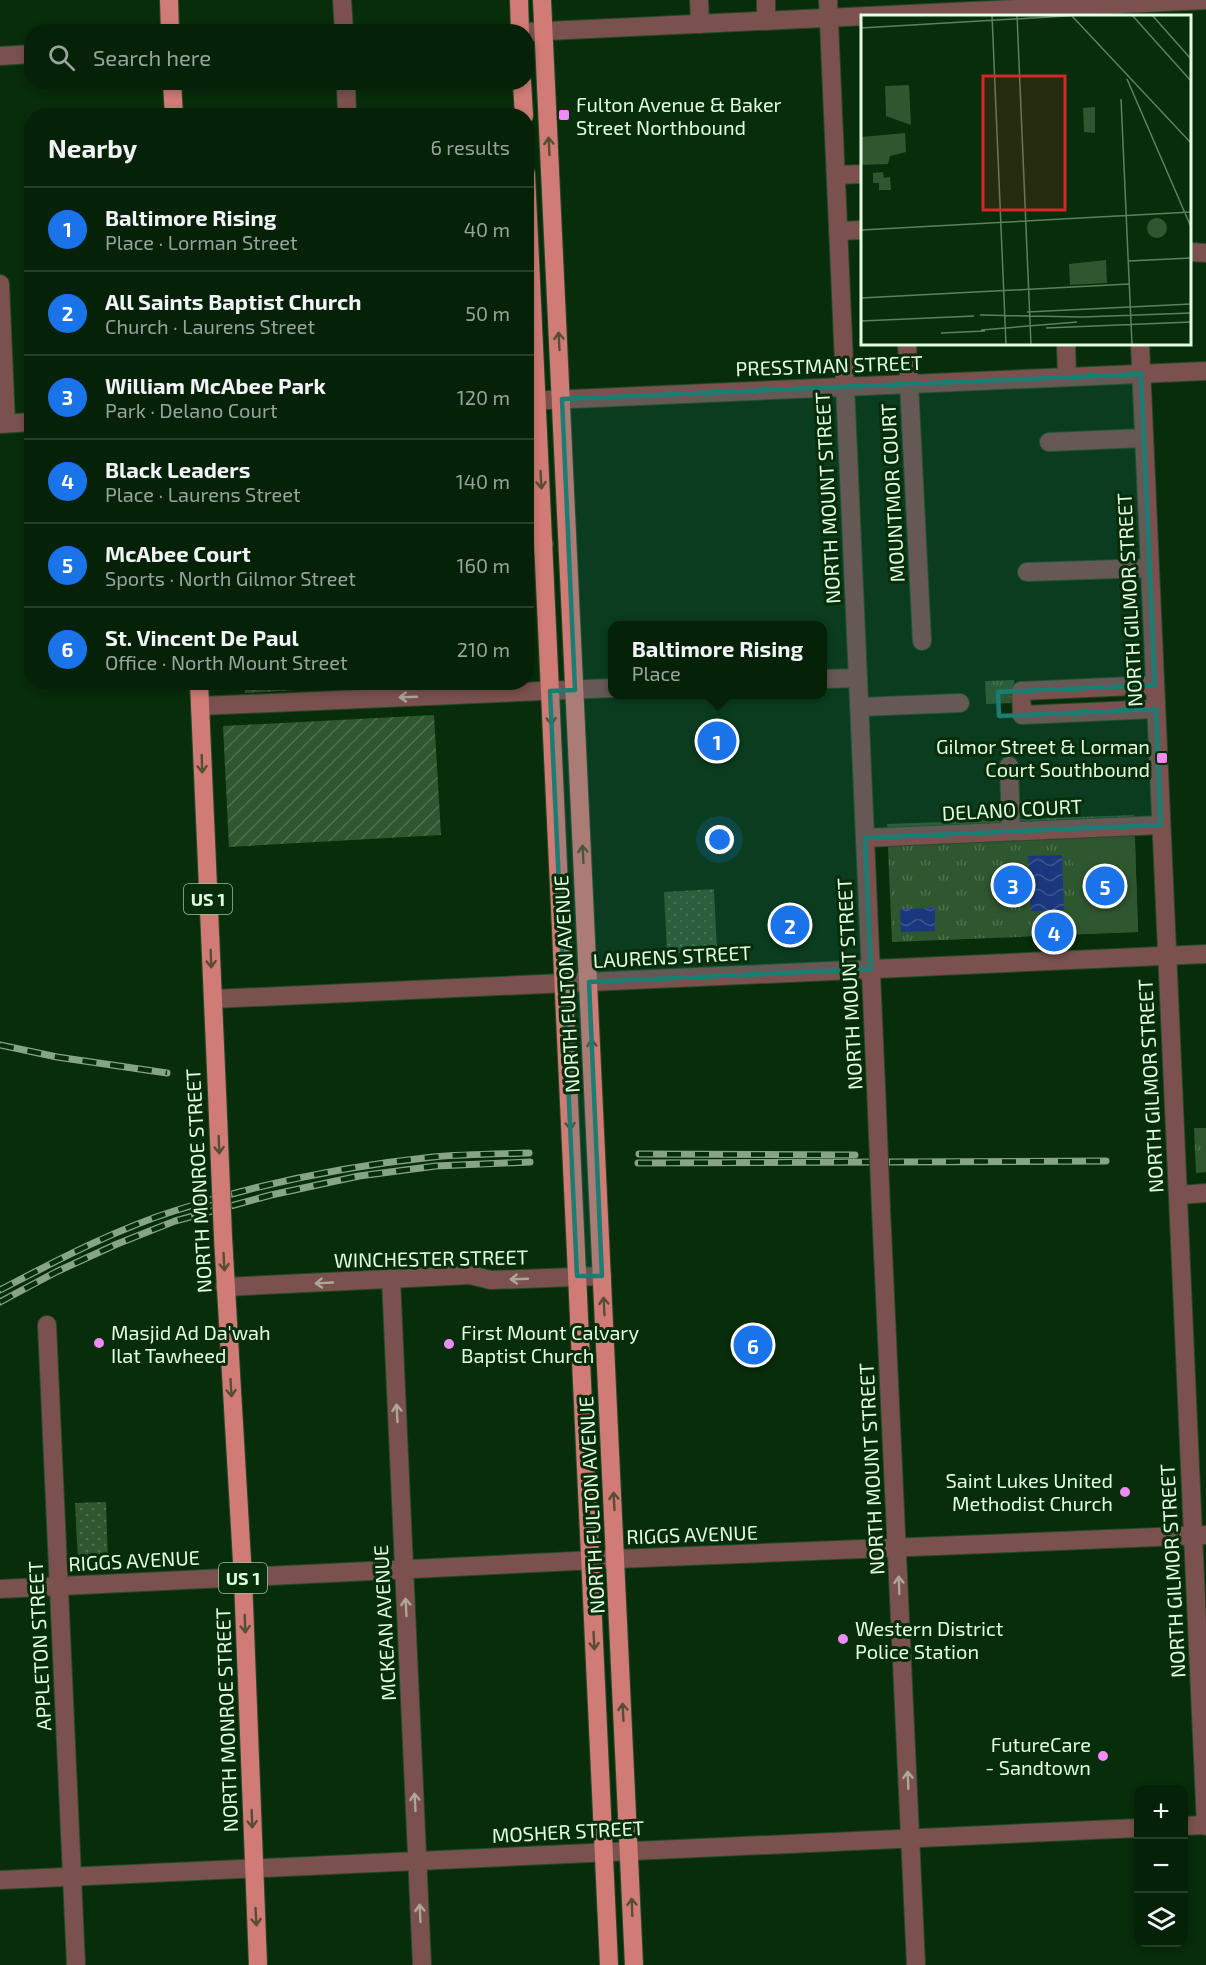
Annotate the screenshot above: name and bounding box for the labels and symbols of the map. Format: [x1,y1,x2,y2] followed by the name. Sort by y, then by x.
[861,15,1191,345] inset map
[576,92,782,139] place label: Fulton Avenue & Baker Street Northbound
[557,108,571,122] marker: Fulton Avenue & Baker Street Northbound
[544,137,555,157] one-way arrow
[554,331,565,351] one-way arrow
[735,350,923,380] street label: PRESSTMAN STREET
[809,391,845,605] street label: NORTH MOUNT STREET
[875,402,909,583] street label: MOUNTMOR COURT
[535,469,546,489] one-way arrow
[1111,492,1147,708] street label: NORTH GILMOR STREET
[398,691,418,703] one-way arrow
[546,706,557,726] one-way arrow
[698,718,736,764] pin: 1
[936,734,1150,781] place label: Gilmor Street & Lorman Court Southbound
[1155,751,1169,765] marker: Gilmor Street & Lorman Court Southbound
[197,754,208,774] one-way arrow
[941,793,1083,825] street label: DELANO COURT
[705,825,734,854] your location
[577,844,588,864] one-way arrow
[994,862,1032,908] pin: 3
[1086,864,1124,908] pin: 5
[548,875,584,1093] street label: NORTH FULTON AVENUE
[831,877,867,1091] street label: NORTH MOUNT STREET
[184,884,232,914] road number: US 1
[770,902,810,948] pin: 2
[1034,910,1074,954] pin: 4
[592,940,752,972] street label: LAURENS STREET
[205,949,216,969] one-way arrow
[1132,978,1168,1194] street label: NORTH GILMOR STREET
[586,1039,597,1059] one-way arrow
[180,1068,216,1294] street label: NORTH MONROE STREET
[564,1111,576,1130] one-way arrow
[213,1135,224,1155] one-way arrow
[334,1244,529,1272] street label: WINCHESTER STREET
[219,1252,230,1272] one-way arrow
[509,1273,529,1284] one-way arrow
[315,1277,335,1288] one-way arrow
[598,1297,609,1317] one-way arrow
[111,1320,271,1367] place label: Masjid Ad Da'wah Ilat Tawheed
[461,1320,639,1367] place label: First Mount Calvary Baptist Church
[734,1322,772,1368] pin: 6
[92,1336,106,1350] marker: Masjid Ad Da'wah Ilat Tawheed
[442,1337,456,1351] marker: First Mount Calvary Baptist Church
[853,1362,889,1576] street label: NORTH MOUNT STREET
[226,1377,237,1397] one-way arrow
[573,1396,609,1614] street label: NORTH FULTON AVENUE
[391,1403,402,1423] one-way arrow
[1154,1463,1190,1679] street label: NORTH GILMOR STREET
[946,1468,1113,1515] place label: Saint Lukes United Methodist Church
[1118,1485,1132,1499] marker: Saint Lukes United Methodist Church
[608,1491,619,1511] one-way arrow
[626,1520,758,1548] street label: RIGGS AVENUE
[368,1544,400,1702] street label: MCKEAN AVENUE
[68,1545,200,1575] street label: RIGGS AVENUE
[23,1560,55,1732] street label: APPLETON STREET
[219,1563,267,1593] road number: US 1
[894,1575,905,1595] one-way arrow
[400,1598,411,1618] one-way arrow
[210,1607,242,1833] street label: NORTH MONROE STREET
[239,1614,250,1634] one-way arrow
[855,1616,1004,1663] place label: Western District Police Station
[588,1631,599,1651] one-way arrow
[836,1632,850,1646] marker: Western District Police Station
[618,1702,629,1722] one-way arrow
[985,1732,1091,1779] place label: FutureCare - Sandtown
[1096,1749,1110,1763] marker: FutureCare - Sandtown
[902,1770,913,1790] one-way arrow
[409,1793,420,1813] one-way arrow
[246,1809,258,1829] one-way arrow
[491,1815,645,1847] street label: MOSHER STREET
[627,1897,638,1917] one-way arrow
[414,1903,425,1923] one-way arrow
[251,1906,262,1926] one-way arrow

